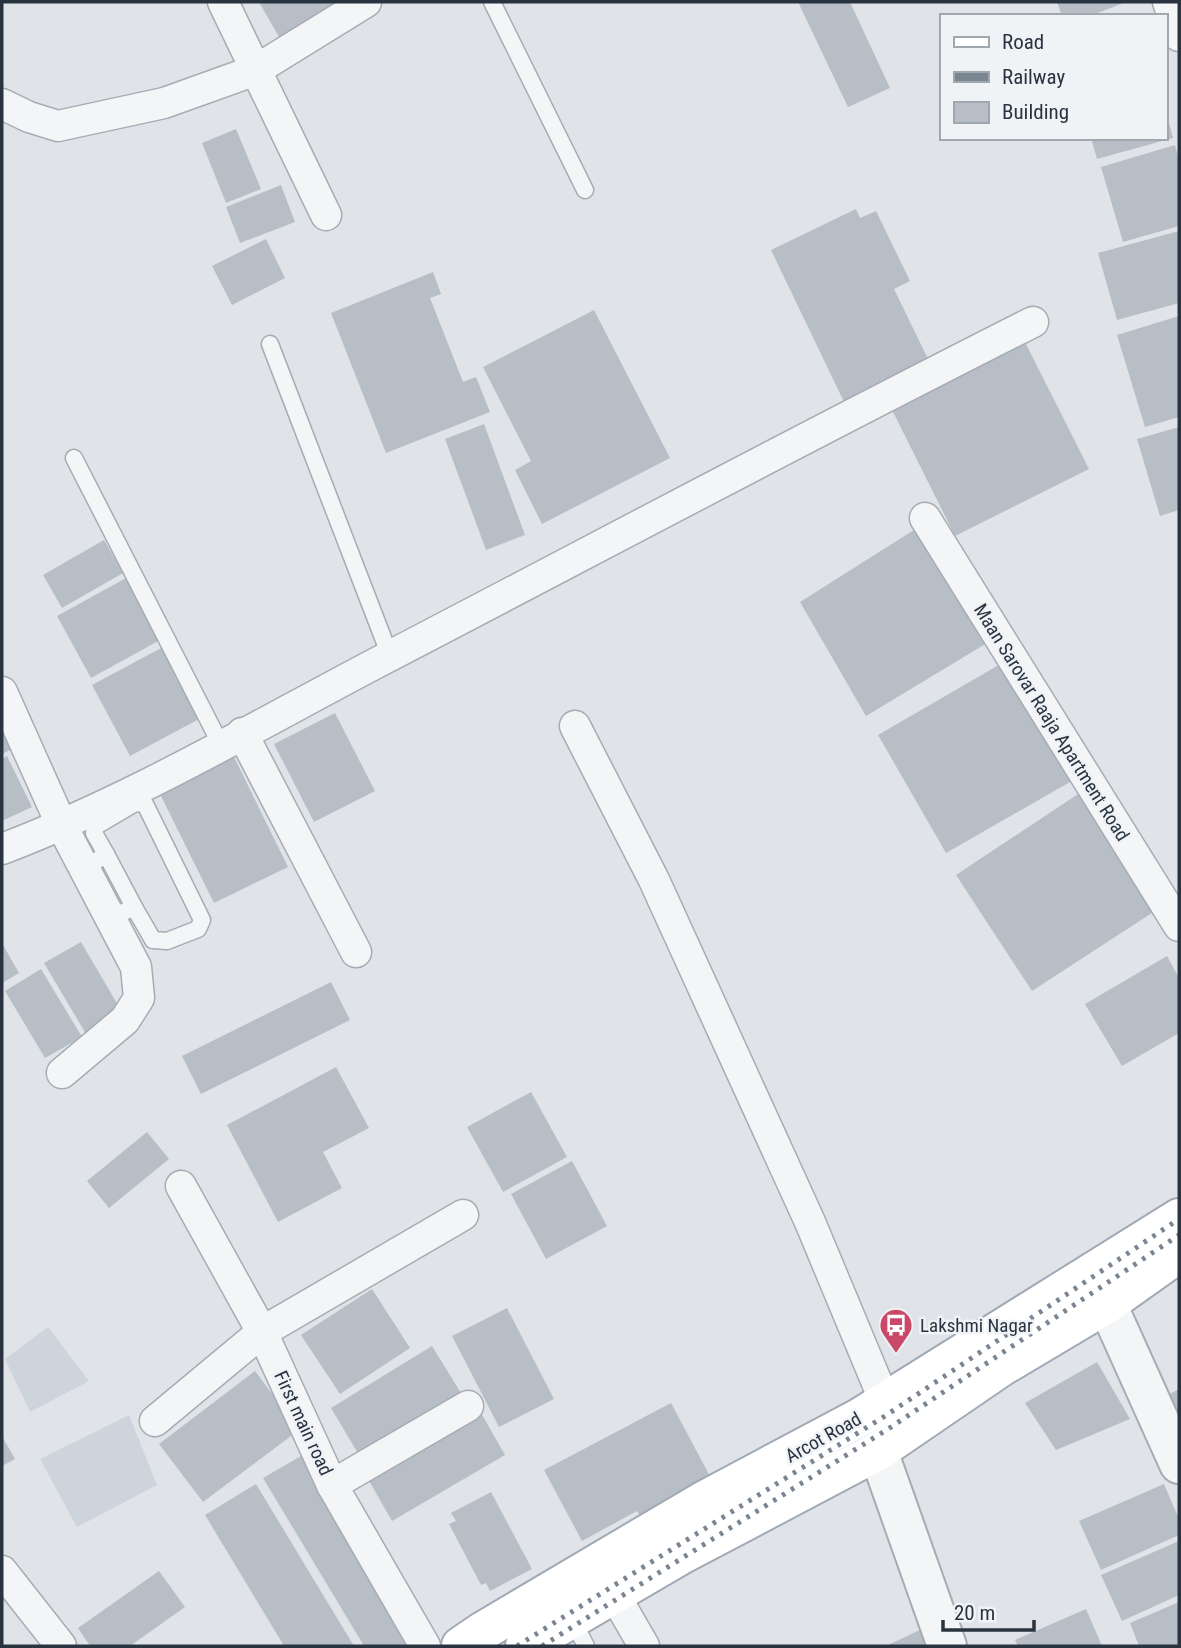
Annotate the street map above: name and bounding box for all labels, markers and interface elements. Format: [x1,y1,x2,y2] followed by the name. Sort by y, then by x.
[940,14,1167,140] legend
[1002,30,1044,54] text: Road
[1002,65,1065,89] text: Railway
[1002,100,1069,124] text: Building
[969,599,1134,845] street label: Maan Sarovar Raaja Apartment Road
[877,1306,915,1355] bus stop icon: Lakshmi Nagar
[920,1314,1033,1337] place label: Lakshmi Nagar
[269,1367,338,1479] street label: First main road
[781,1407,865,1468] street label: Arcot Road
[943,1588,1034,1632] scale bar
[954,1601,995,1625] text: 20 m

